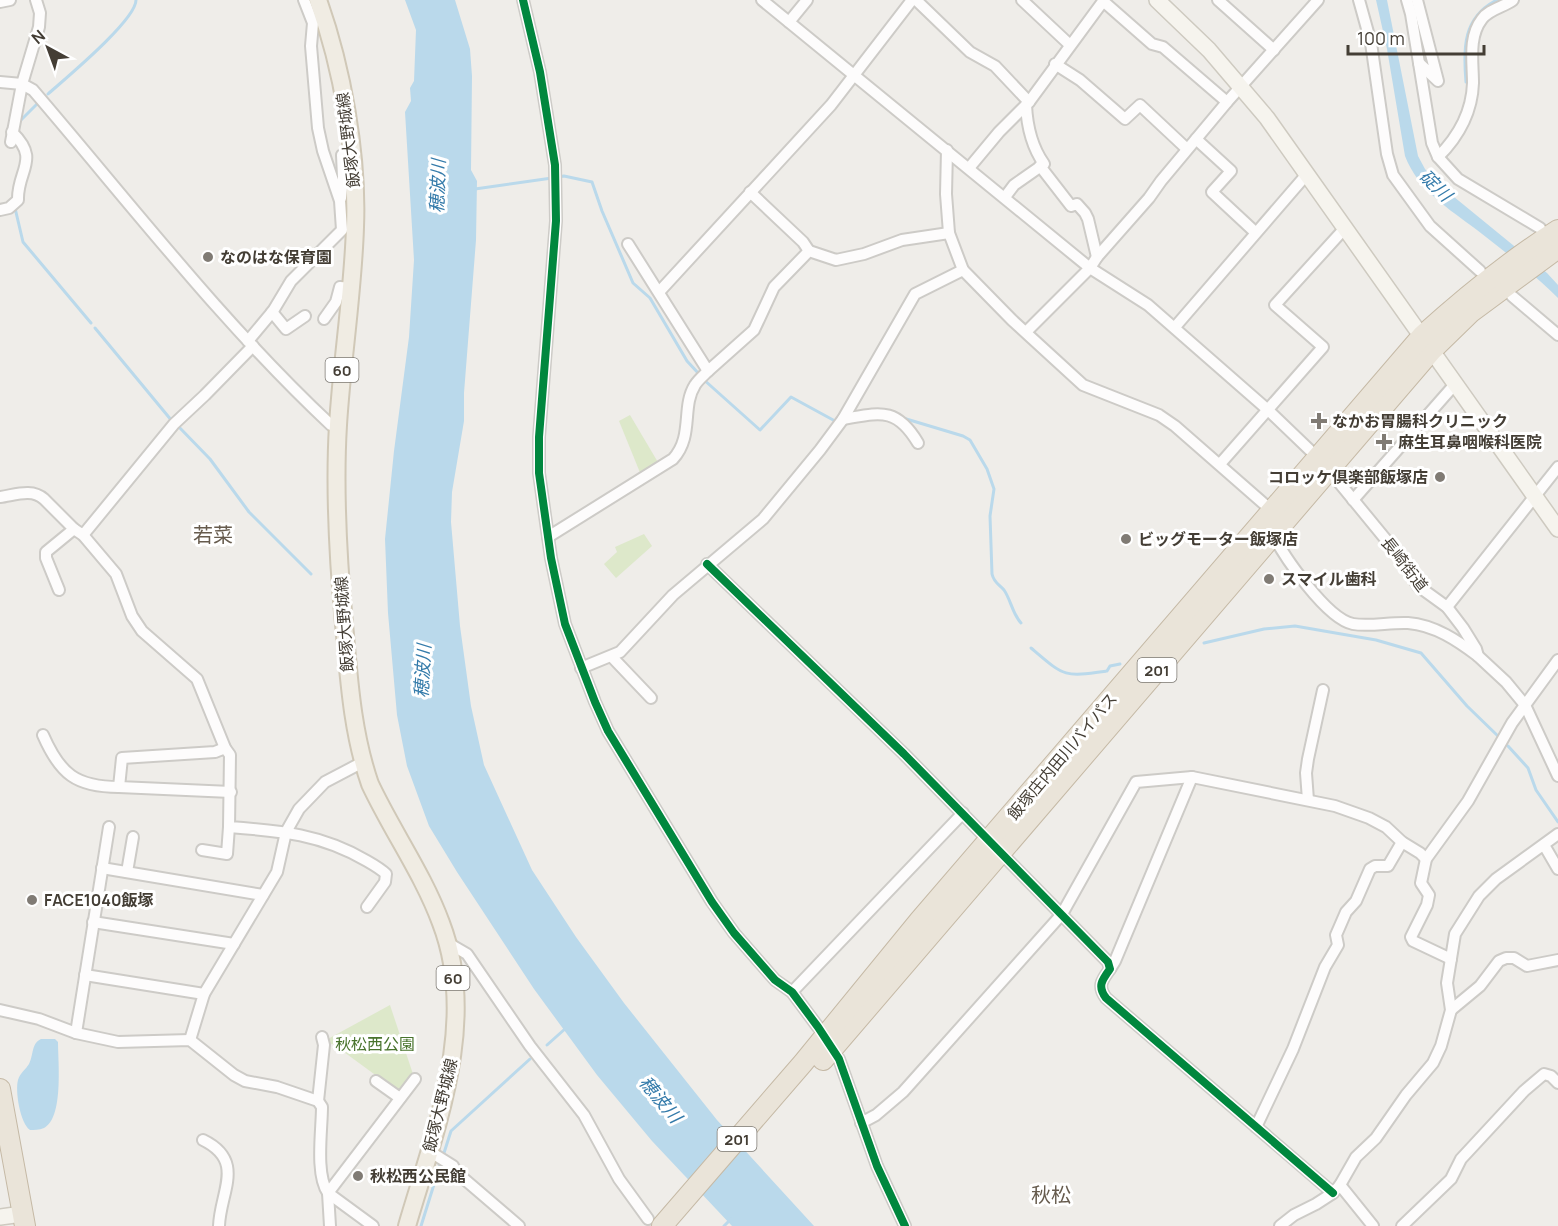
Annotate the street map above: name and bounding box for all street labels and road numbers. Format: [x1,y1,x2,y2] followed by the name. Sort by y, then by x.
[331,91,365,189] street label: 飯塚大野城線
[326,358,358,382] road number: 60
[1377,532,1433,596] street label: 長崎街道
[330,575,358,673] street label: 飯塚大野城線
[1138,658,1176,682] road number: 201
[1002,688,1122,824] street label: 飯塚庄内田川バイパス
[436,966,470,990] road number: 60
[418,1056,462,1154] street label: 飯塚大野城線
[718,1127,756,1151] road number: 201

